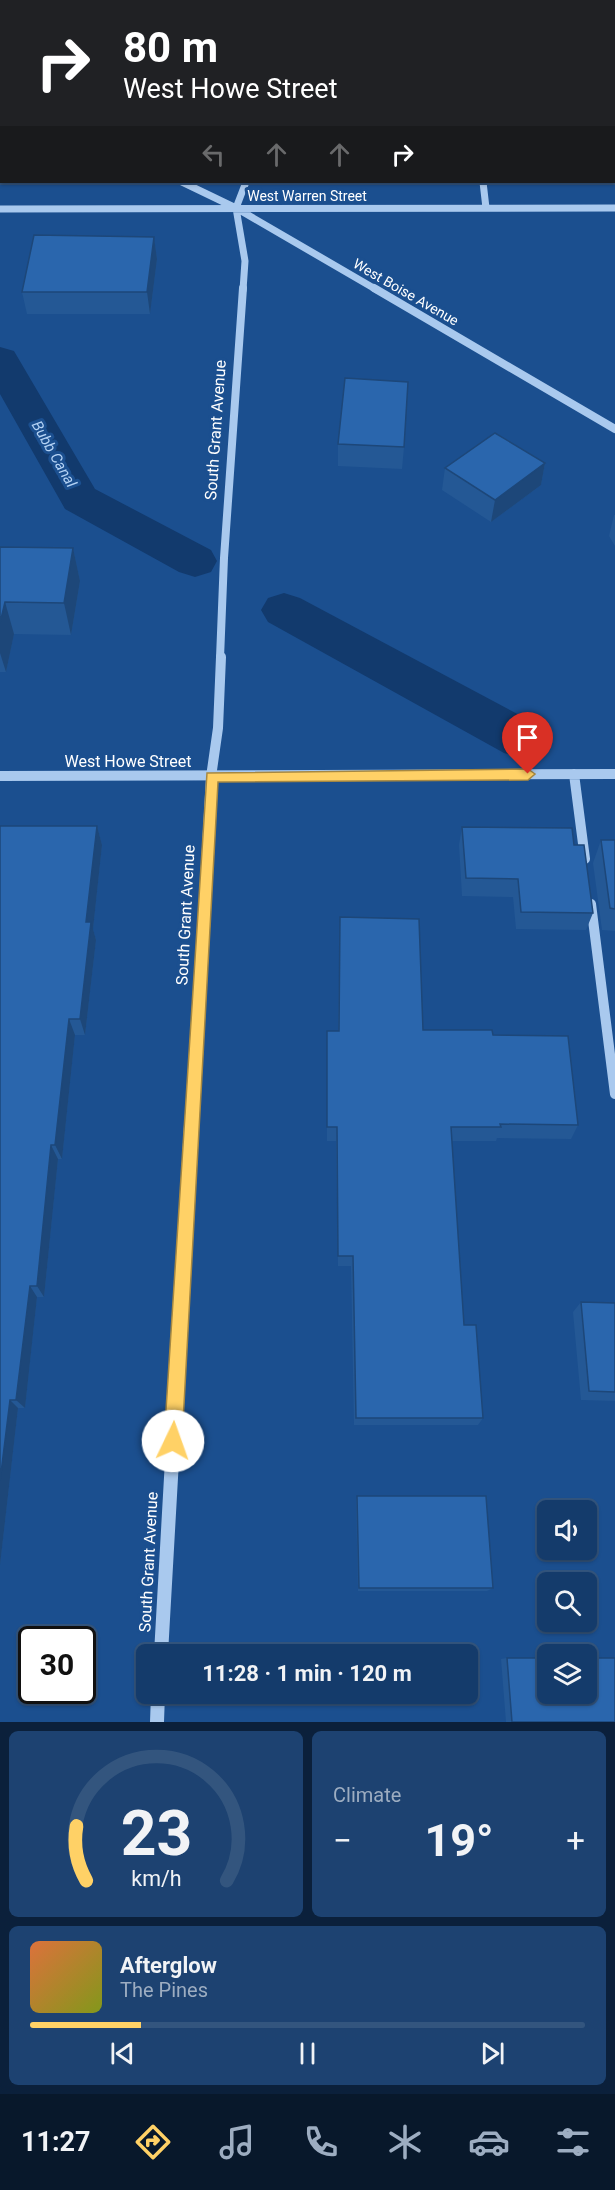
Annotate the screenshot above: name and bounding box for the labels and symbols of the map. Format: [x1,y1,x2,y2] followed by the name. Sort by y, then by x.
[247,188,367,204] street label: West Warren Street
[350,255,462,329] street label: West Boise Avenue
[201,359,230,501] street label: South Grant Avenue
[28,417,81,491] water label: Bubb Canal
[502,712,553,774] pin
[64,752,192,771] street label: West Howe Street
[172,844,199,986] street label: South Grant Avenue
[141,1409,205,1473] position arrow
[135,1491,162,1633] street label: South Grant Avenue
[18,1626,96,1704] speed limit sign: 30

